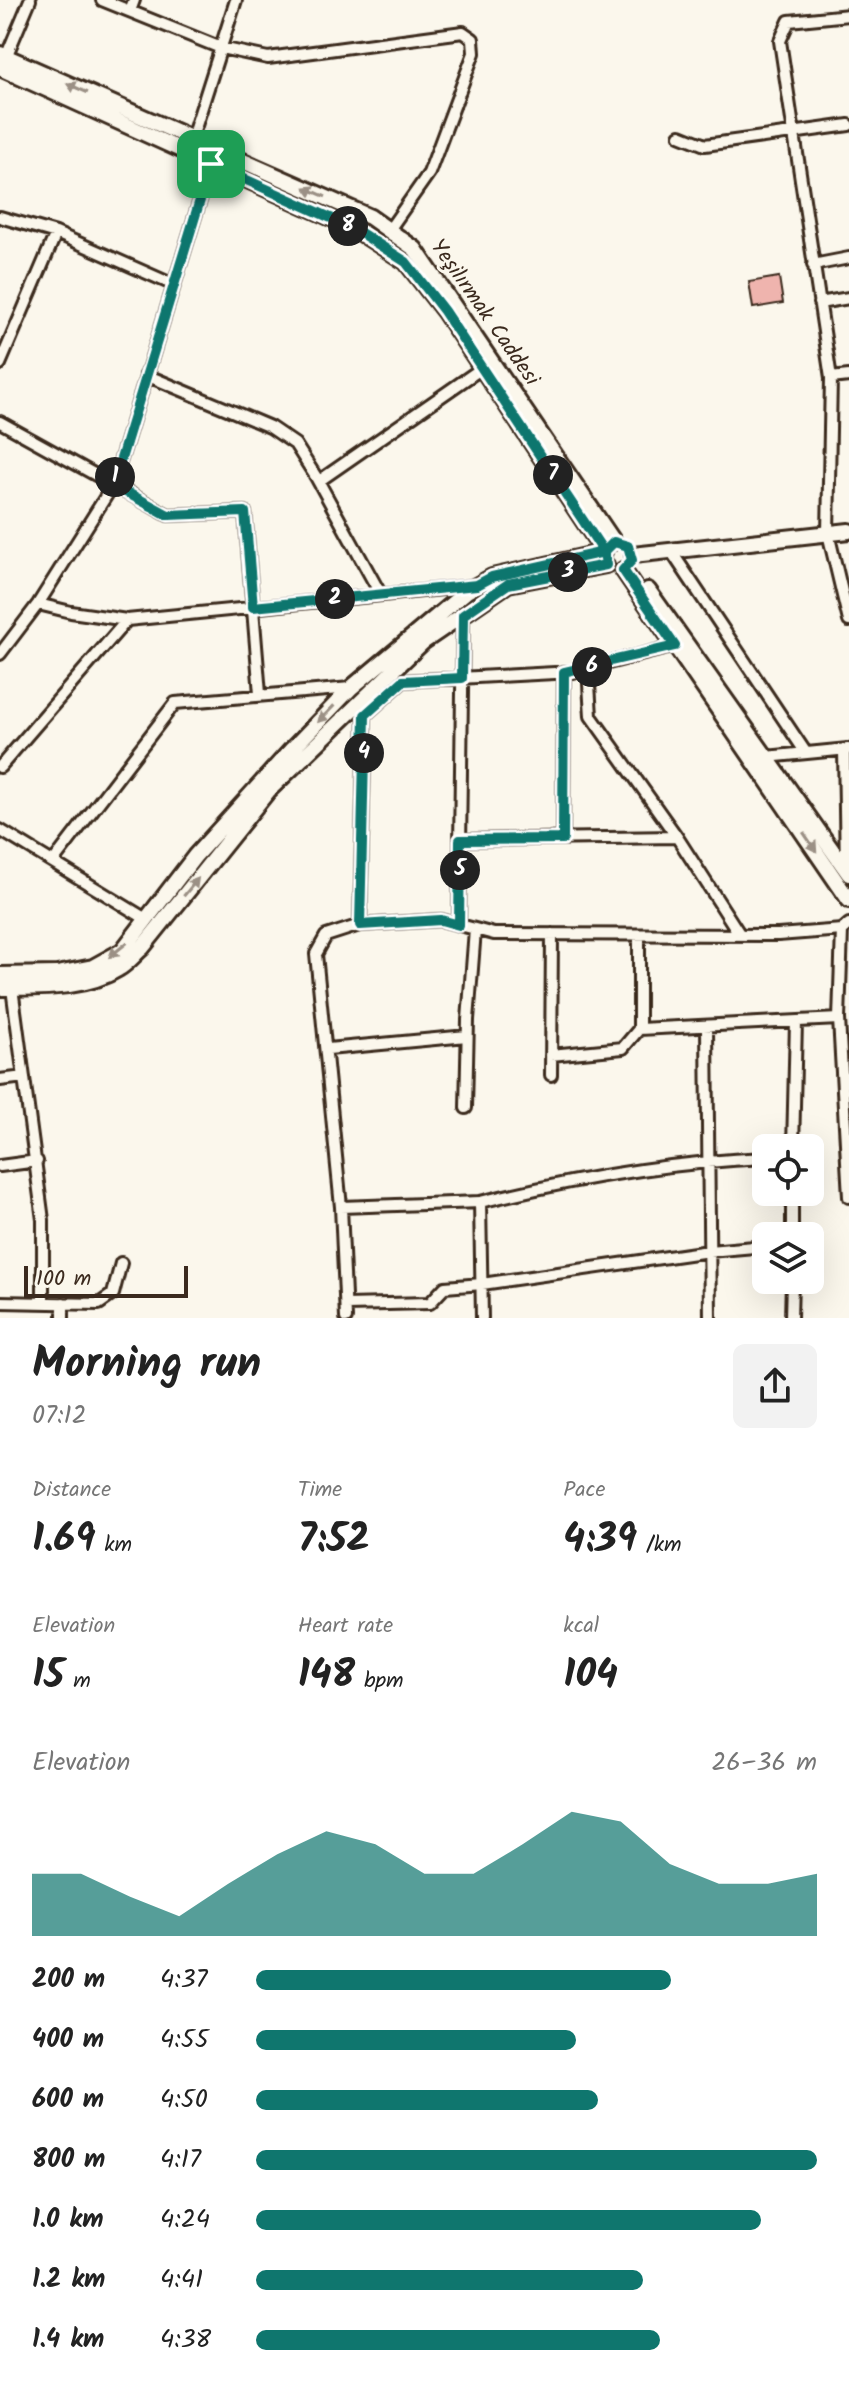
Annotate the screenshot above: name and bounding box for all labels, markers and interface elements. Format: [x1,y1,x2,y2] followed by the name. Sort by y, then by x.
[65,81,89,94] one-way arrow
[177,130,245,198] pin
[189,142,233,186] icon: arrive
[303,186,327,199] one-way arrow
[328,206,368,246] pin: 8
[342,208,354,243] text: 8
[420,232,548,394] street label: Yeşilırmak Caddesi
[533,455,573,495] pin: 7
[95,457,135,497] pin: 1
[548,457,558,492] text: 7
[112,459,118,494] text: 1
[548,552,588,592] pin: 3
[562,554,574,589] text: 3
[315,579,355,619] pin: 2
[329,581,341,616] text: 2
[572,647,612,687] pin: 6
[586,649,598,684] text: 6
[318,704,336,723] one-way arrow
[344,733,384,773] pin: 4
[358,735,370,770] text: 4
[802,832,817,853] one-way arrow
[440,850,480,890] pin: 5
[454,852,466,887] text: 5
[182,877,198,897] one-way arrow
[108,942,128,958] one-way arrow
[752,1134,824,1294] map controls
[752,1134,824,1206] button: locate
[752,1222,824,1294] button: layers
[24,1262,188,1298] scale bar
[36,1262,91,1297] text: 100 m
[32,1330,261,1400] text: Morning run
[733,1344,817,1428] button: share
[32,1395,87,1437] text: 07:12
[32,1473,111,1508] text: Distance
[298,1473,342,1508] text: Time
[563,1473,605,1508] text: Pace
[32,1508,95,1572] text: 1.69
[298,1508,370,1572] text: 7:52
[563,1508,637,1572] text: 4:39
[95,1528,132,1563] text: km
[637,1528,682,1563] text: /km
[32,1609,115,1644] text: Elevation
[298,1609,393,1644] text: Heart rate
[563,1609,599,1644] text: kcal
[32,1644,64,1708] text: 15
[298,1644,355,1708] text: 148
[563,1644,618,1708] text: 104
[64,1664,91,1699] text: m
[355,1664,404,1699] text: bpm
[32,1742,130,1784] text: Elevation
[711,1742,817,1784] text: 26–36 m
[32,1959,105,2001] text: 200 m
[160,1959,208,2001] text: 4:37
[32,2019,104,2061] text: 400 m
[160,2019,209,2061] text: 4:55
[32,2079,104,2121] text: 600 m
[160,2079,208,2121] text: 4:50
[32,2139,105,2181] text: 800 m
[160,2139,201,2181] text: 4:17
[32,2199,103,2241] text: 1.0 km
[160,2199,210,2241] text: 4:24
[32,2259,105,2301] text: 1.2 km
[160,2259,203,2301] text: 4:41
[32,2319,104,2361] text: 1.4 km
[160,2319,211,2361] text: 4:38

